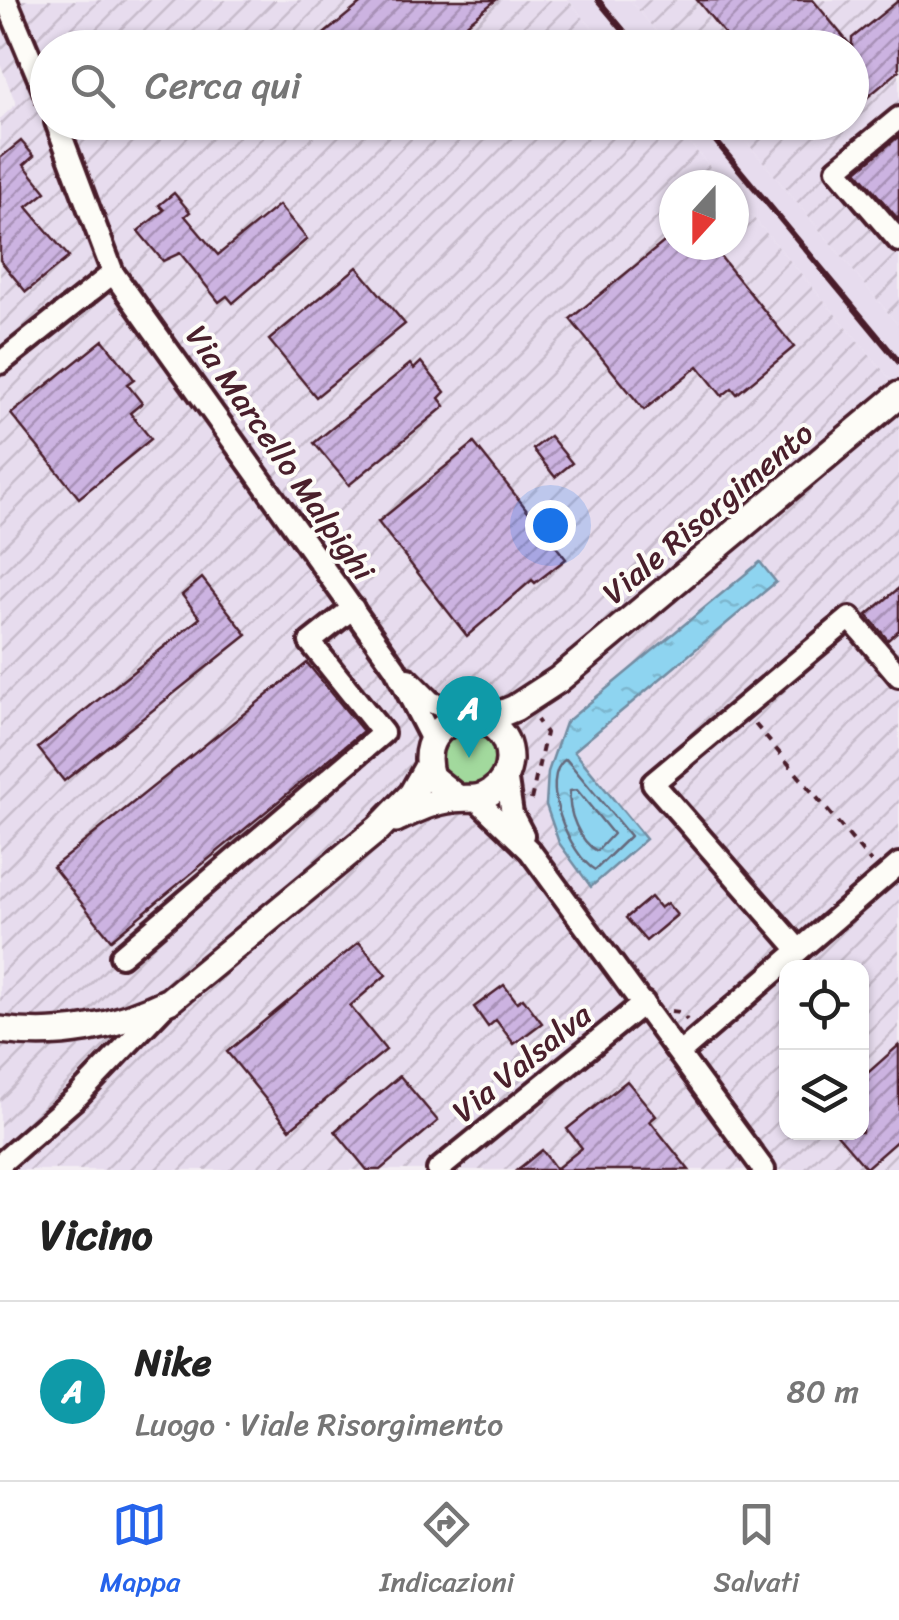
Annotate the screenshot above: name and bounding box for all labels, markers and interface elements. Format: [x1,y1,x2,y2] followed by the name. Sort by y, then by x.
[30,30,869,140] search box
[145,52,301,119] text: Cerca qui
[65,58,120,113] icon: search
[659,170,749,260] north arrow
[170,313,391,594] street label: Via Marcello Malpighi
[589,407,827,619] street label: Viale Risorgimento
[525,500,576,551] your location
[436,676,502,758] pin: A
[779,960,869,1140] map controls
[779,960,869,1050] button: locate
[439,988,606,1138] street label: Via Valsalva
[779,1050,869,1140] button: layers
[40,1198,153,1272] text: Vicino
[135,1329,212,1396] text: Nike
[62,1363,83,1420] text: A
[787,1363,859,1420] text: 80 m
[135,1396,503,1453] text: Luogo · Viale Risorgimento
[100,1497,180,1606] tab: Mappa
[380,1497,514,1606] tab: Indicazioni
[714,1497,799,1606] tab: Salvati

